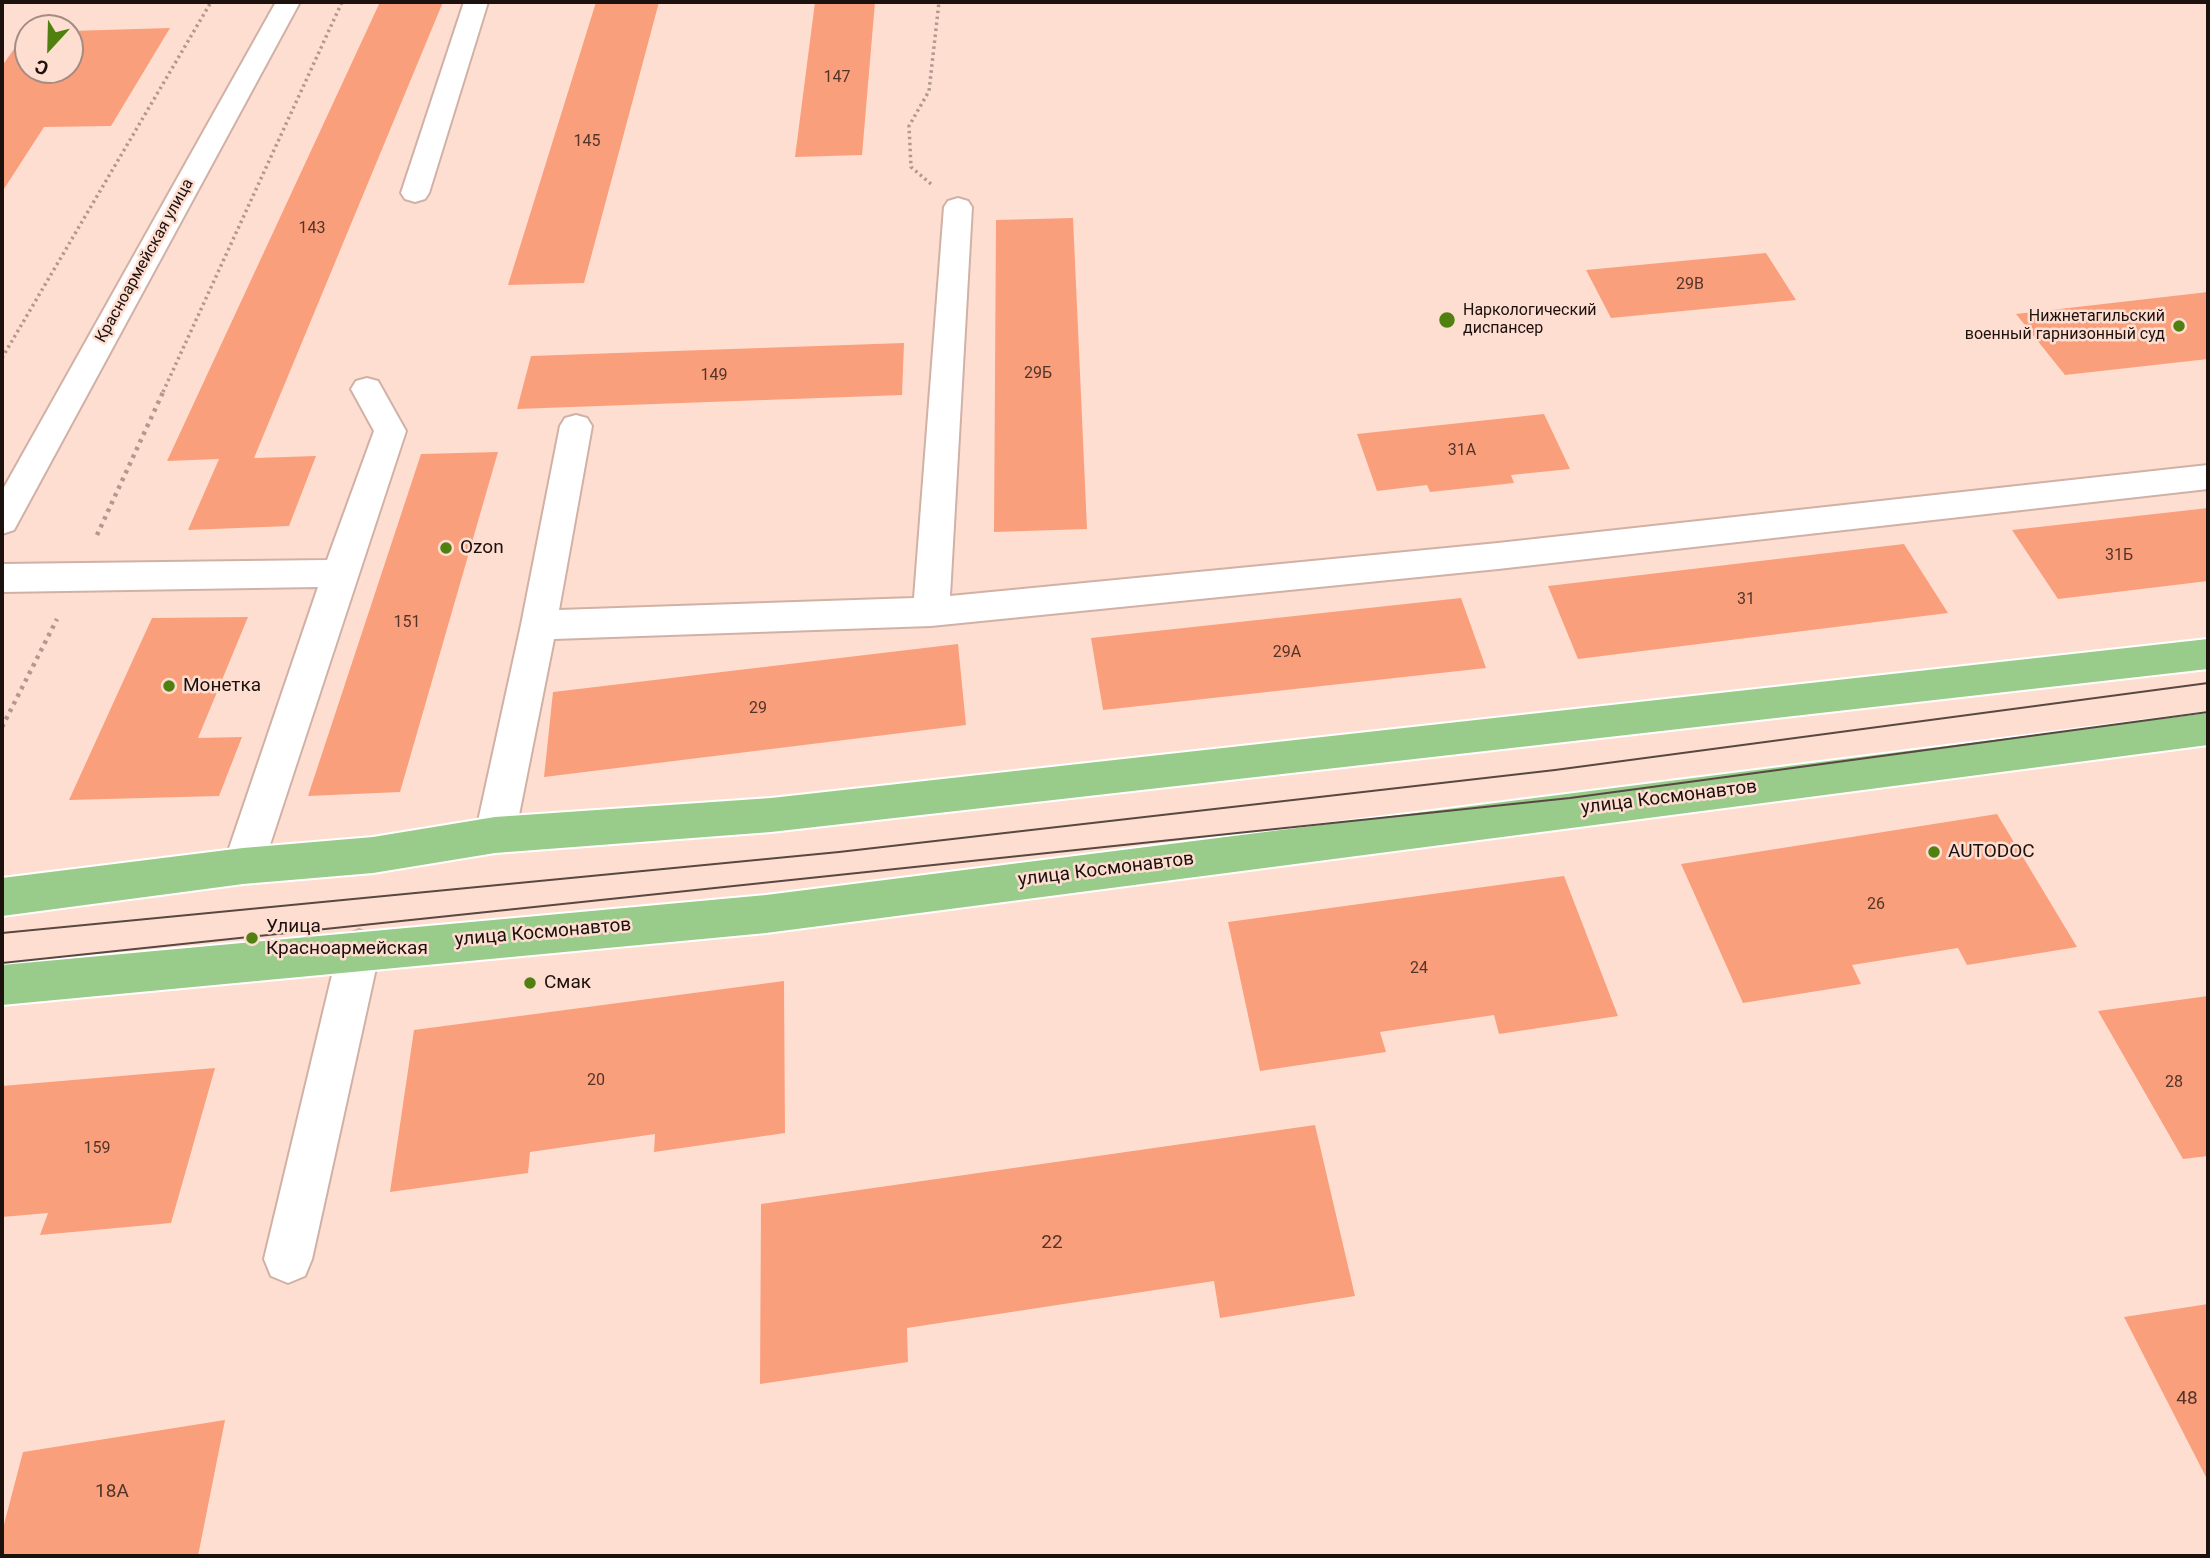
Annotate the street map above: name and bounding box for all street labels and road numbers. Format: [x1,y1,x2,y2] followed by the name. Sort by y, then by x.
[92,176,198,346] street label: Красноармейская улица
[1580,776,1758,820] street label: улица Космонавтов
[1017,848,1195,892] street label: улица Космонавтов
[454,914,632,952] street label: улица Космонавтов

